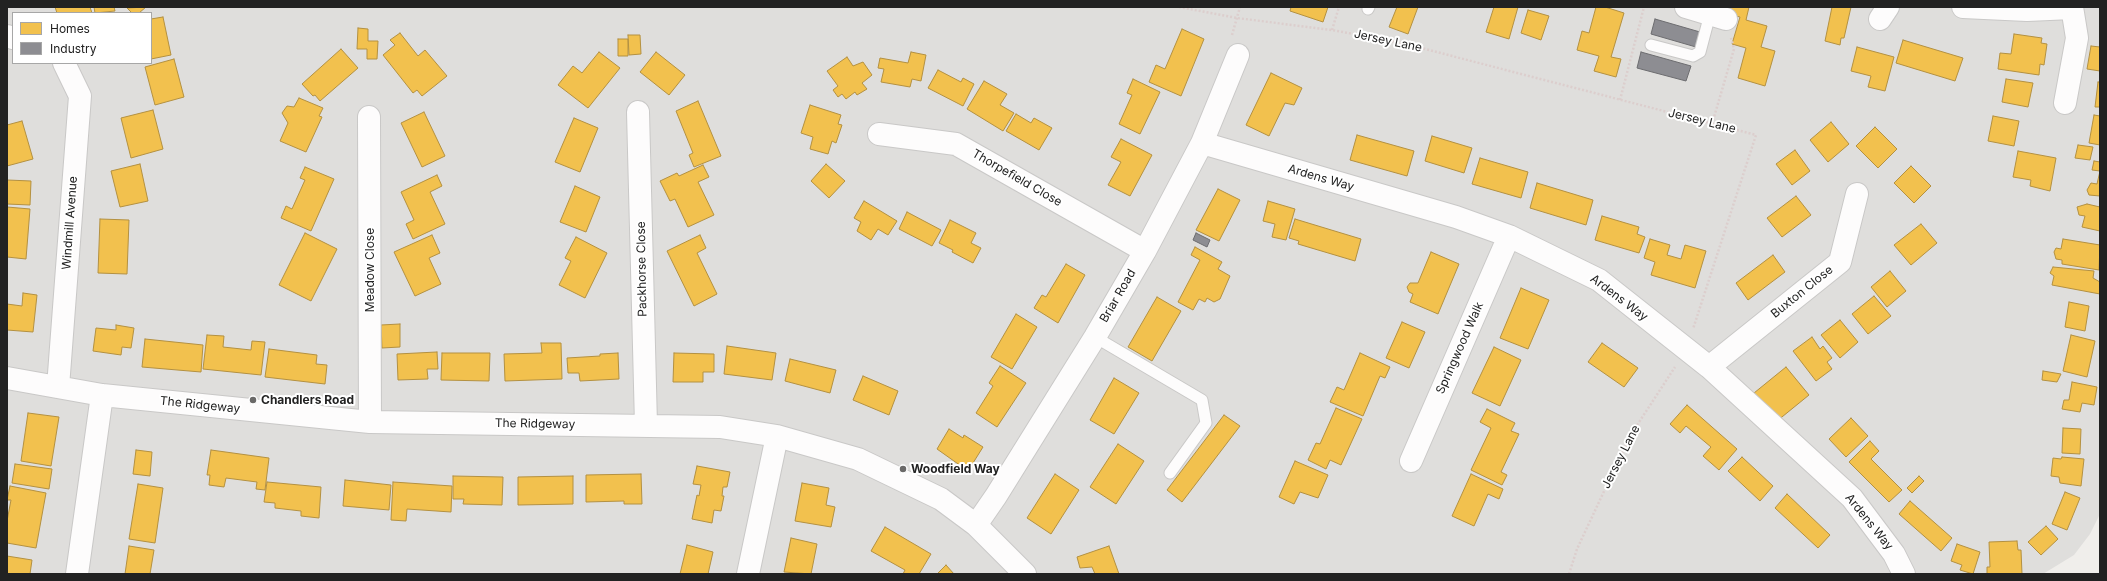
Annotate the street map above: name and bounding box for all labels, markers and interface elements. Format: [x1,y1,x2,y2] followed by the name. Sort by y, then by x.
[12,12,152,64] legend
[50,21,90,36] text: Homes
[1353,27,1423,55] street label: Jersey Lane
[50,41,96,56] text: Industry
[1667,106,1737,136] street label: Jersey Lane
[970,146,1064,210] street label: Thorpefield Close
[1286,162,1356,194] street label: Ardens Way
[60,176,80,270] street label: Windmill Avenue
[634,221,650,317] street label: Packhorse Close
[363,228,377,312] street label: Meadow Close
[1768,263,1836,321] street label: Buxton Close
[1097,267,1139,325] street label: Briar Road
[1587,272,1651,324] street label: Ardens Way
[1433,300,1487,396] street label: Springwood Walk
[261,393,354,407] place label: Chandlers Road
[159,394,241,416] street label: The Ridgeway
[248,395,258,405] marker: Chandlers Road
[495,416,575,432] street label: The Ridgeway
[1599,423,1643,491] street label: Jersey Lane
[911,462,1000,476] place label: Woodfield Way
[898,464,908,474] marker: Woodfield Way
[1842,491,1896,553] street label: Ardens Way

